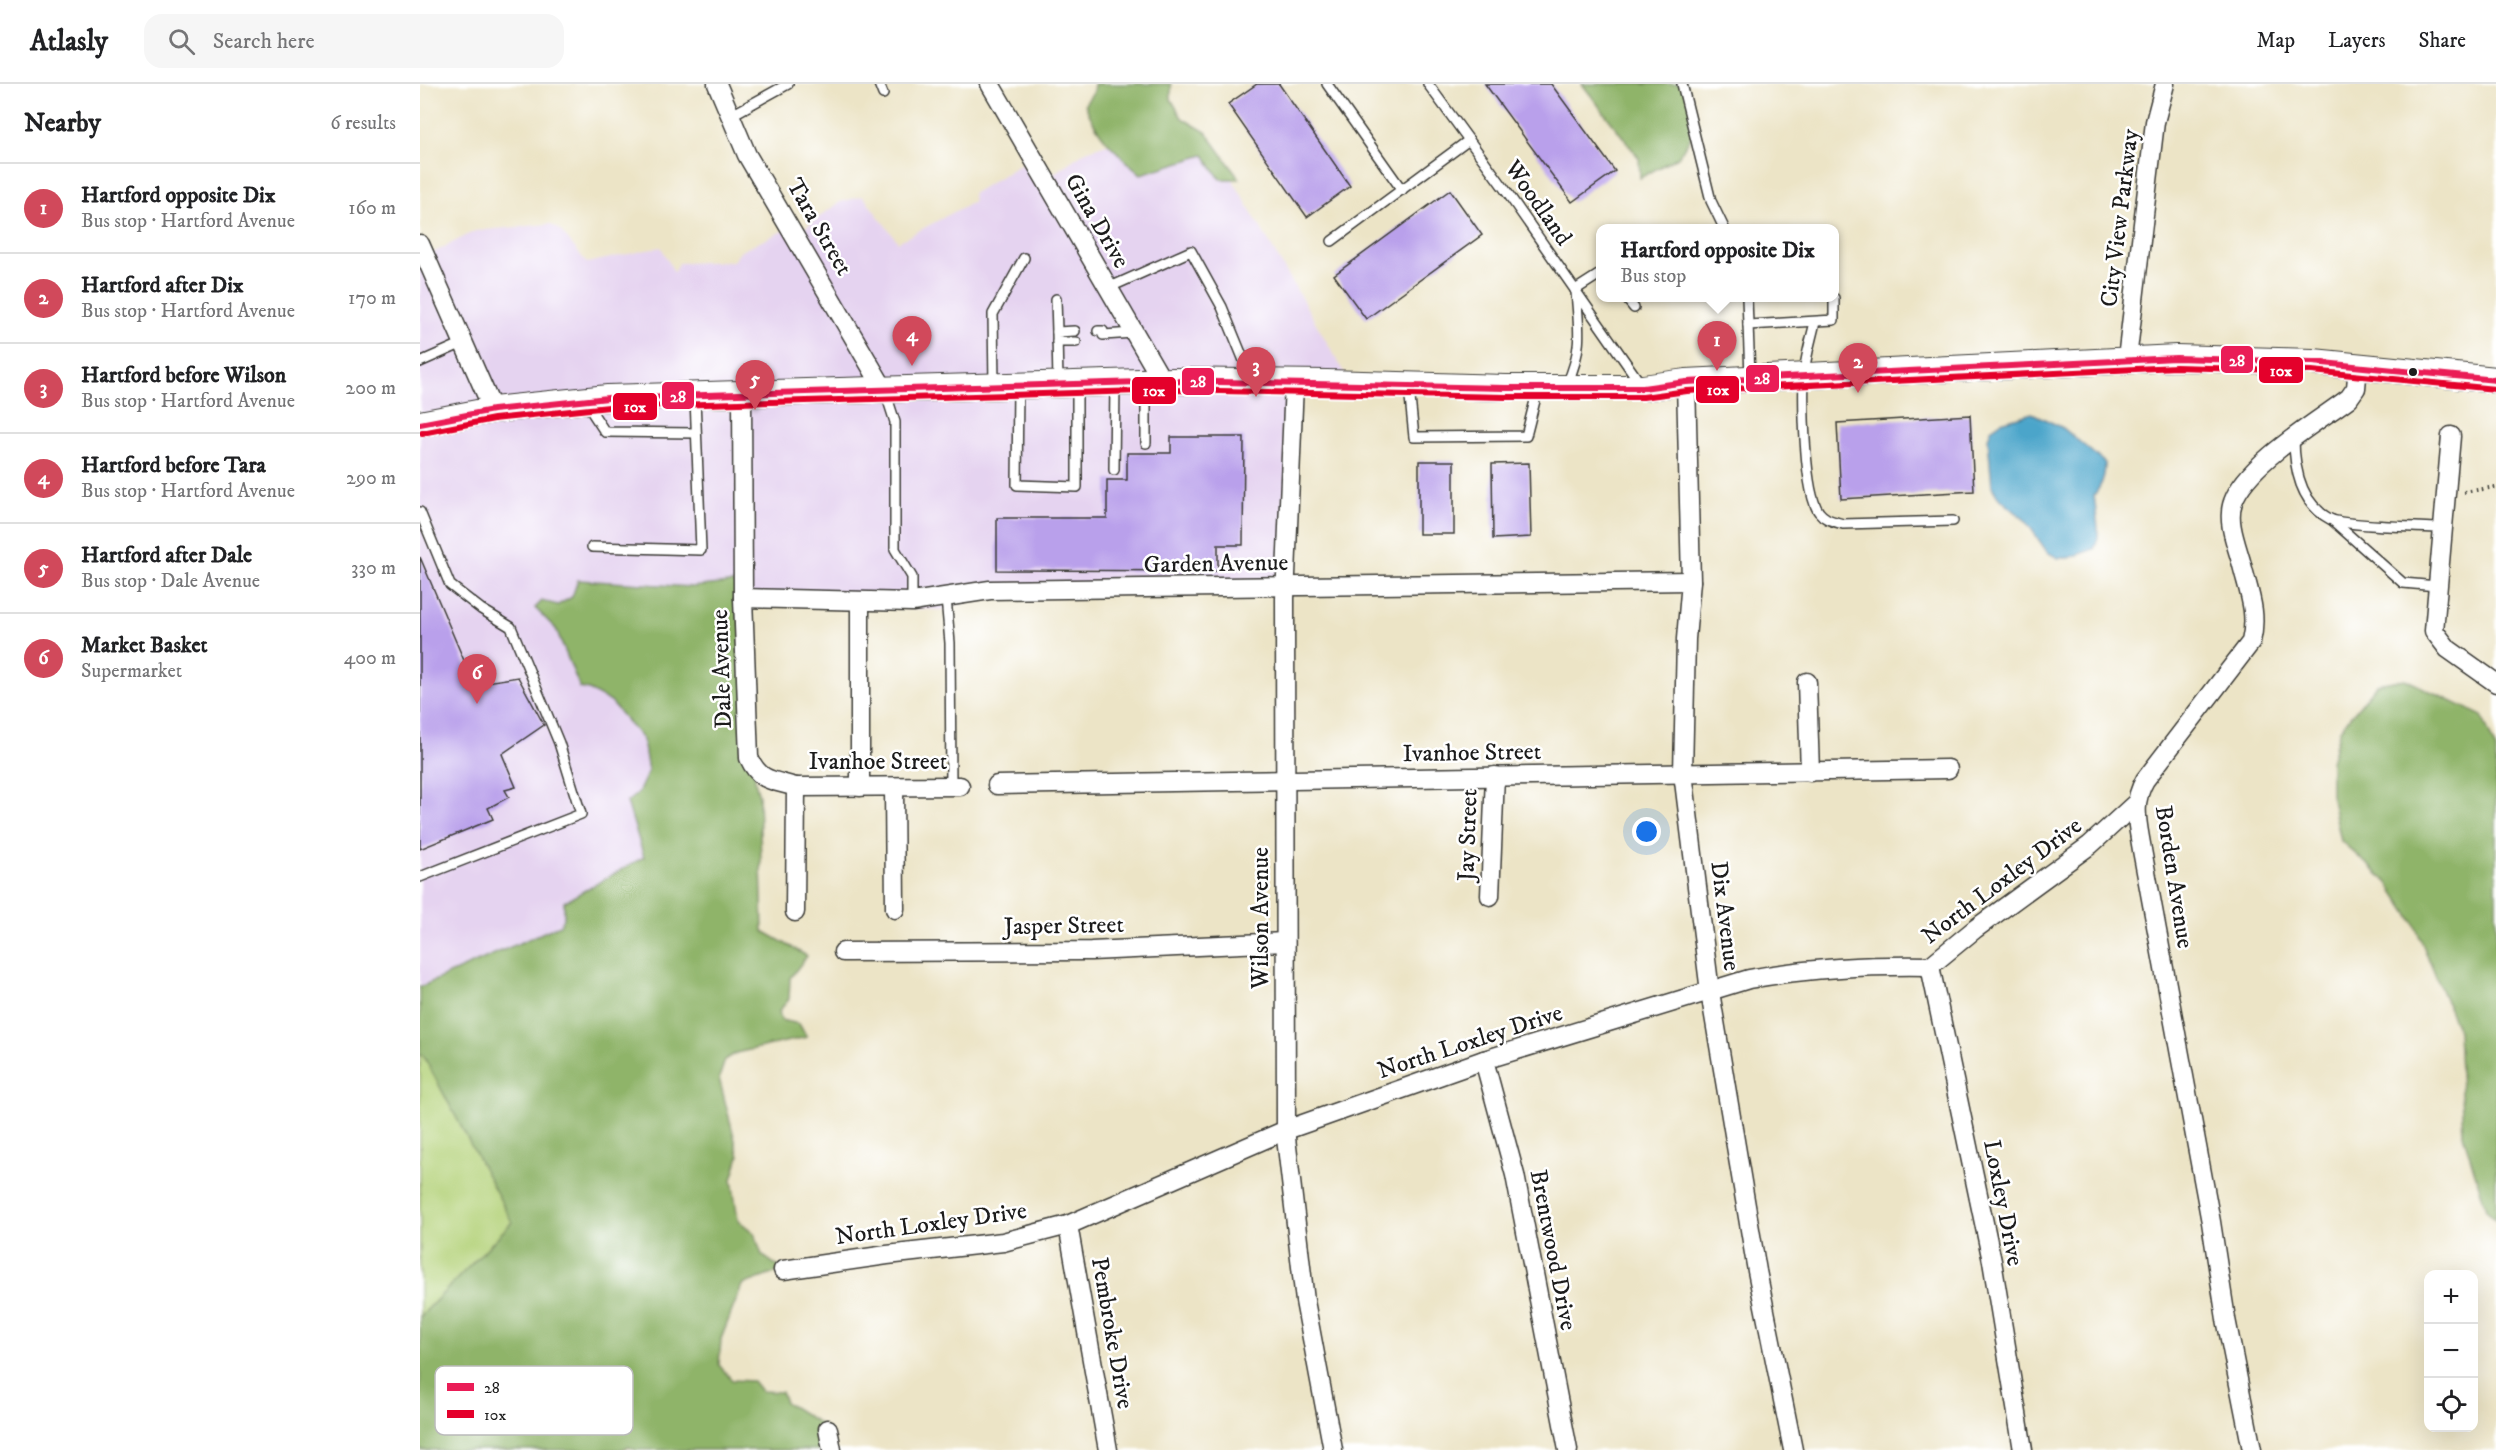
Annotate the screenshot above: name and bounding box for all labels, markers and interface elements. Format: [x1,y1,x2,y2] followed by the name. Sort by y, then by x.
[144,14,564,68] search box
[30,24,108,59] text: Atlasly
[165,25,198,58] icon: search
[213,28,315,55] text: Search here
[2256,28,2295,54] text: Map
[2328,28,2386,54] text: Layers
[2419,28,2466,54] text: Share
[24,107,101,140] text: Nearby
[330,111,396,136] text: 6 results
[2094,127,2146,309] street label: City View Parkway
[1497,153,1578,252] street label: Woodland
[1058,168,1136,274] street label: Gina Drive
[779,173,859,281] street label: Tara Street
[81,182,276,209] text: Hartford opposite Dix
[40,196,47,221] text: 1
[348,196,396,221] text: 160 m
[81,209,295,234] text: Bus stop · Hartford Avenue
[1596,224,1839,302] popup
[1620,237,1815,264] text: Hartford opposite Dix
[1620,264,1686,289] text: Bus stop
[81,272,244,299] text: Hartford after Dix
[39,286,48,311] text: 2
[348,286,396,311] text: 170 m
[81,299,295,324] text: Bus stop · Hartford Avenue
[892,316,932,366] pin: 4
[1698,322,1736,371] pin: 1
[1838,344,1878,393] pin: 2
[2220,345,2254,374] line badge: 28
[1236,348,1276,397] pin: 3
[2229,351,2245,371] text: 28
[2258,356,2304,384] line badge: 10x
[736,360,774,410] pin: 5
[2270,361,2292,381] text: 10x
[81,362,286,389] text: Hartford before Wilson
[1745,364,1780,393] line badge: 28
[2407,366,2419,378] unlabelled marker
[1181,367,1215,396] line badge: 28
[1754,369,1770,389] text: 28
[1190,372,1206,392] text: 28
[1695,375,1740,404] line badge: 10x
[40,376,47,401] text: 3
[345,376,396,401] text: 200 m
[1131,376,1177,405] line badge: 10x
[1707,380,1729,400] text: 10x
[661,381,695,410] line badge: 28
[1143,381,1165,401] text: 10x
[670,387,686,407] text: 28
[81,389,295,414] text: Bus stop · Hartford Avenue
[612,392,658,421] line badge: 10x
[624,397,646,417] text: 10x
[81,452,266,479] text: Hartford before Tara
[38,466,49,491] text: 4
[346,466,396,491] text: 290 m
[81,479,295,504] text: Bus stop · Hartford Avenue
[81,542,252,569] text: Hartford after Dale
[1143,548,1289,580] street label: Garden Avenue
[39,556,48,581] text: 5
[351,556,396,581] text: 330 m
[81,569,260,594] text: Bus stop · Dale Avenue
[705,609,739,729] street label: Dale Avenue
[81,632,208,659] text: Market Basket
[38,646,49,671] text: 6
[344,646,396,671] text: 400 m
[458,654,496,704] pin: 6
[81,659,182,684] text: Supermarket
[1402,737,1542,769] street label: Ivanhoe Street
[809,747,948,777] street label: Ivanhoe Street
[1451,788,1485,884] street label: Jay Street
[2148,803,2200,951] street label: Borden Avenue
[1916,811,2088,951] street label: North Loxley Drive
[1632,817,1661,846] your location
[1246,847,1276,990] street label: Wilson Avenue
[1703,859,1747,973] street label: Dix Avenue
[1002,910,1125,942] street label: Jasper Street
[1374,998,1566,1086] street label: North Loxley Drive
[1976,1137,2030,1269] street label: Loxley Drive
[1523,1167,1583,1333] street label: Brentwood Drive
[833,1196,1029,1252] street label: North Loxley Drive
[1084,1255,1140,1411] street label: Pembroke Drive
[2424,1270,2478,1432] map controls
[2424,1270,2478,1324] button: +
[2424,1324,2478,1378] button: −
[435,1366,633,1435] legend
[484,1378,500,1398] text: 28
[2424,1378,2478,1432] button: locate
[484,1405,506,1425] text: 10x

